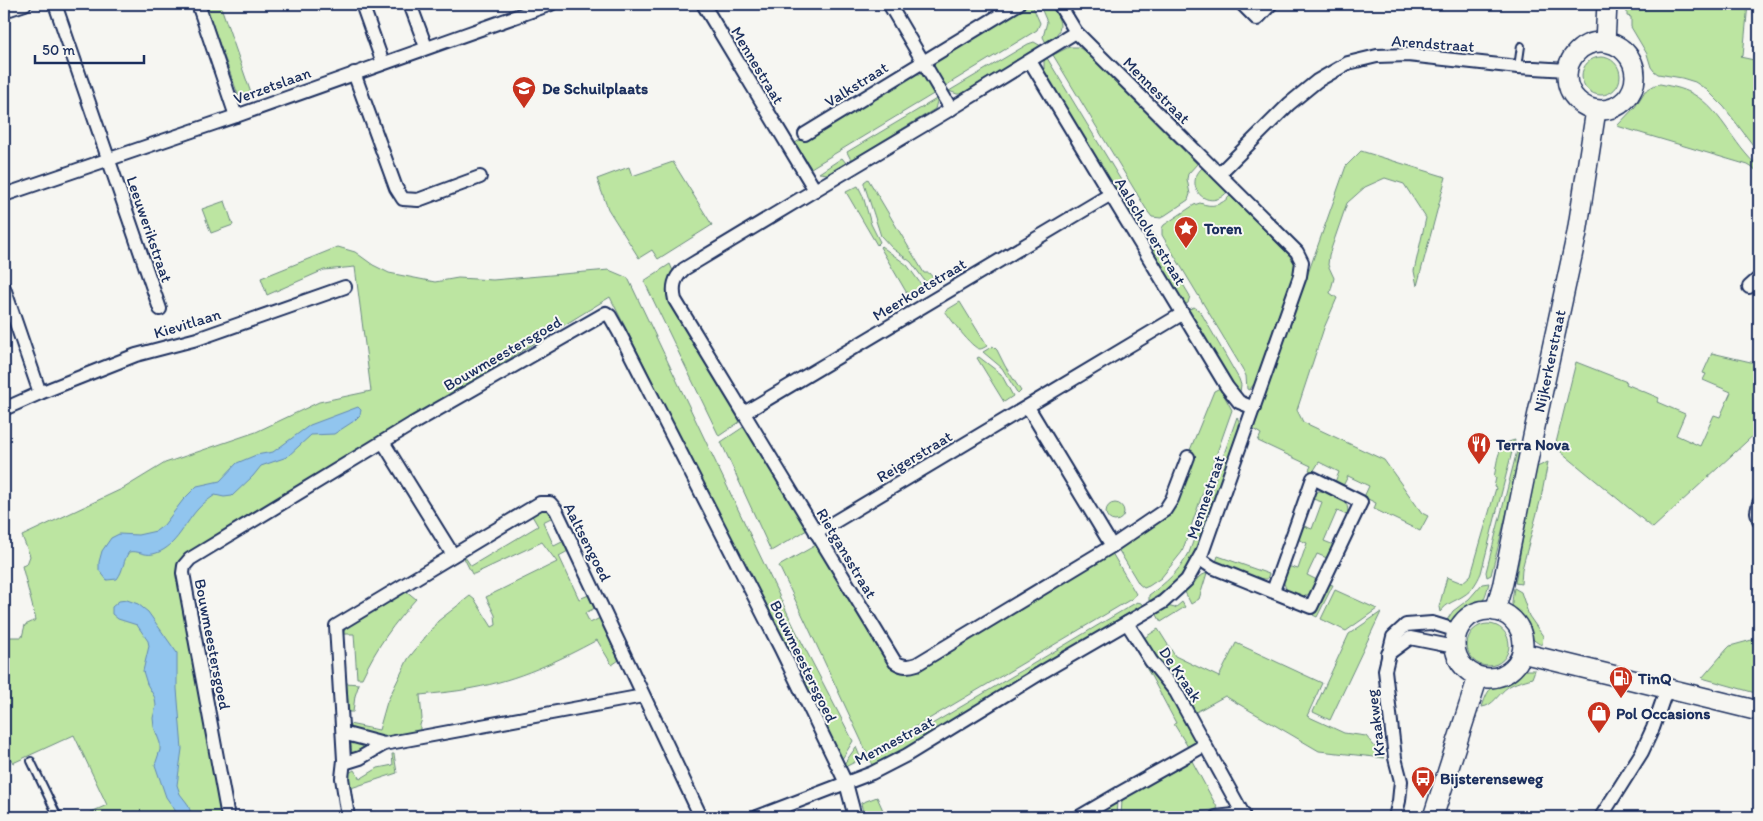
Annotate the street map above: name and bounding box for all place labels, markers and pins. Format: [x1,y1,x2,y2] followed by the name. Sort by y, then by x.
[511,75,537,109] school or university icon: De Schuilplaats
[542,79,648,99] place label: De Schuilplaats
[1173,215,1199,249] place icon: Toren
[1203,219,1243,238] place label: Toren
[1466,431,1492,465] restaurant icon: Terra Nova
[1495,435,1570,454] place label: Terra Nova
[1608,665,1634,699] fuel station icon: TinQ
[1637,669,1672,688] place label: TinQ
[1586,700,1612,734] shop icon: Pol Occasions
[1616,704,1710,723] place label: Pol Occasions
[1410,765,1436,799] bus stop icon: Bijsterenseweg
[1440,769,1544,789] place label: Bijsterenseweg

